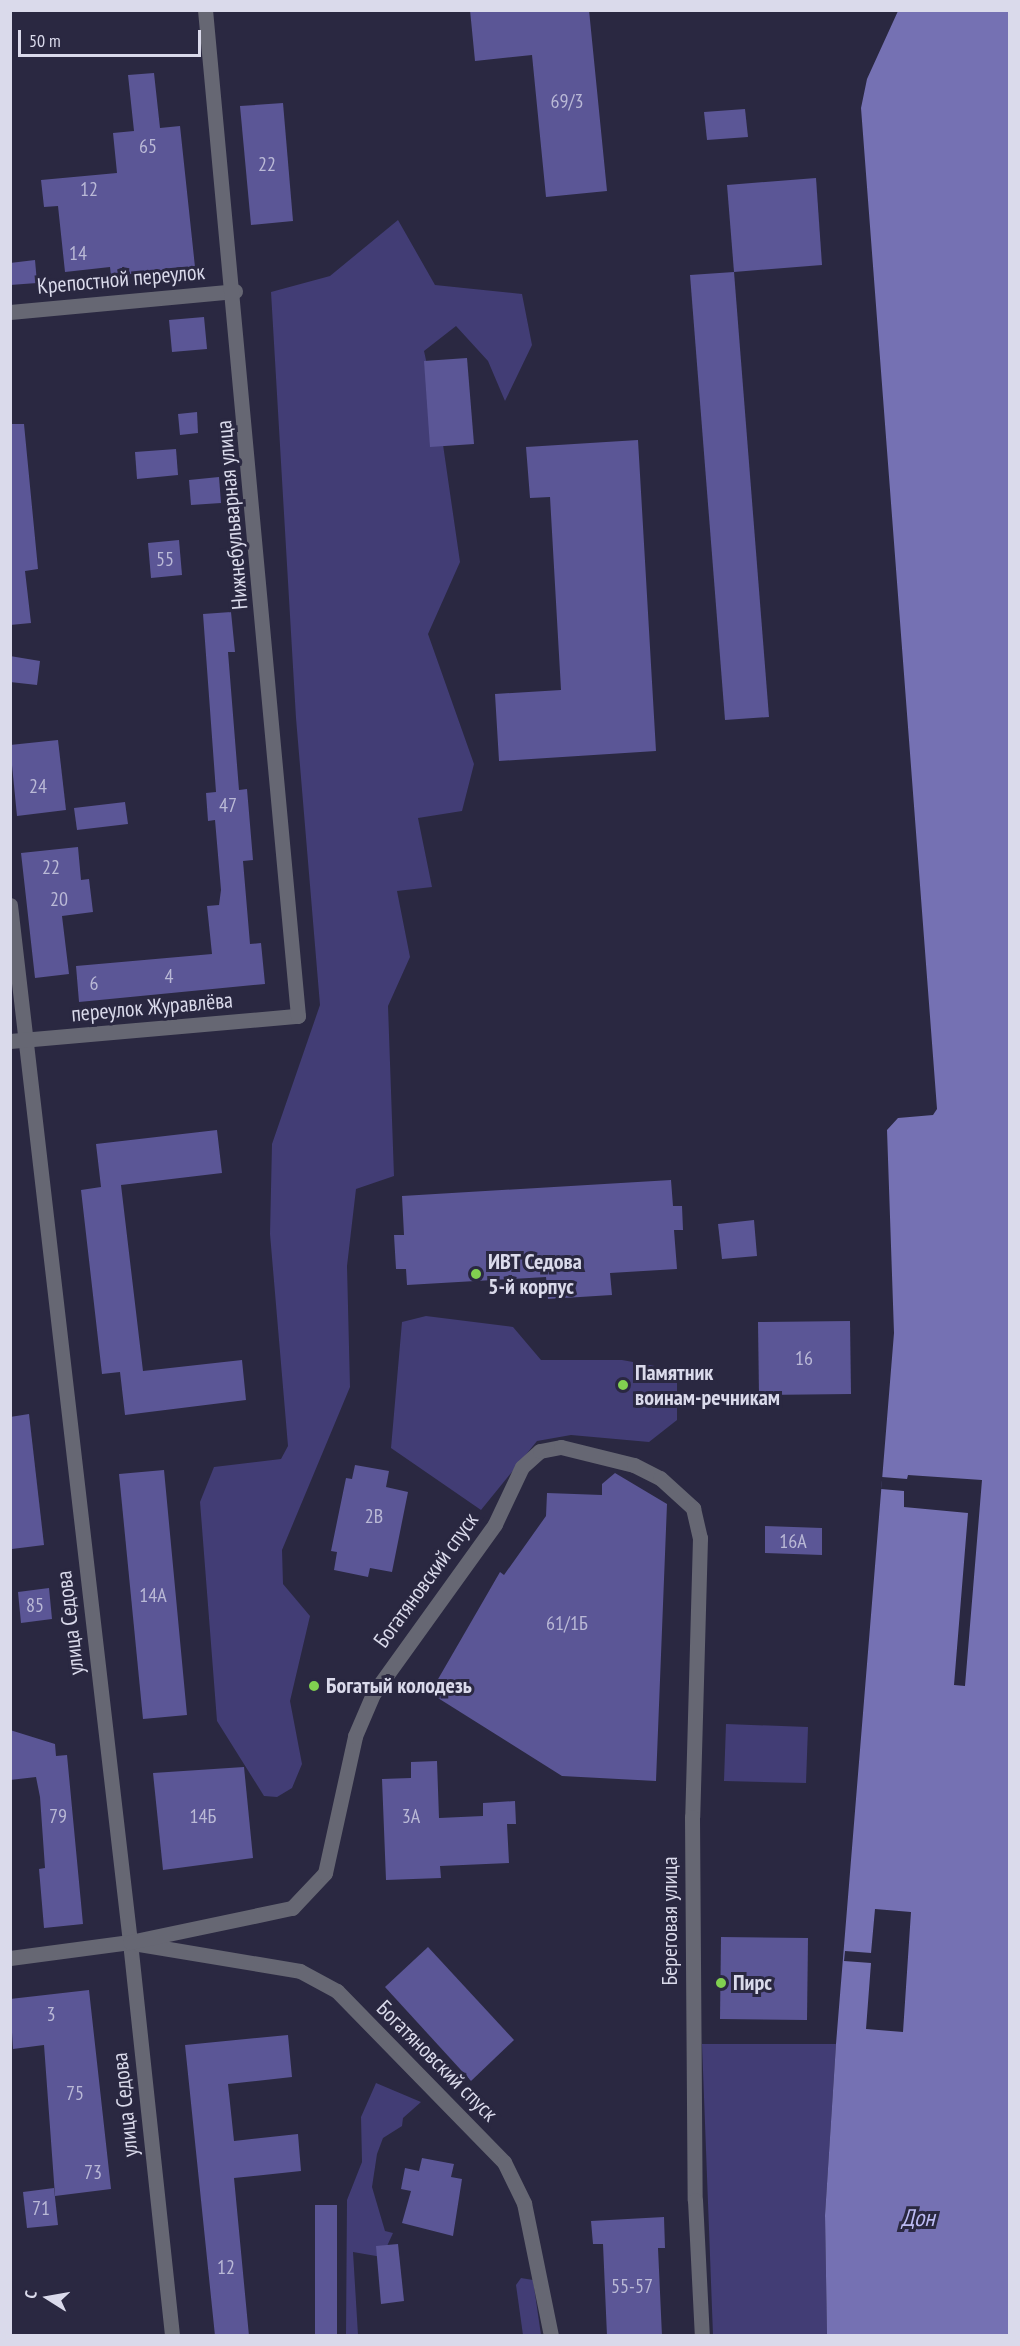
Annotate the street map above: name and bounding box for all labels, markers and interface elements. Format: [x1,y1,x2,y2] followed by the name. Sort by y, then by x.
[21,18,204,56] scale bar
[29,29,61,52] text: 50 m
[551,89,583,113] house number: 69/3
[139,134,157,158] house number: 65
[258,152,276,176] house number: 22
[80,177,98,201] house number: 12
[69,241,87,265] house number: 14
[36,259,206,299] street label: Крепостной переулок
[211,419,253,611] street label: Нижнебульварная улица
[156,547,174,571] house number: 55
[29,774,47,798] house number: 24
[219,793,237,817] house number: 47
[42,855,60,879] house number: 22
[50,887,68,911] house number: 20
[165,964,173,988] house number: 4
[90,971,98,995] house number: 6
[70,987,234,1027] street label: переулок Журавлёва
[488,1248,583,1300] place label: ИВТ Седова 5-й корпус
[469,1267,483,1281] marker: ИВТ Седова 5-й корпус
[795,1346,813,1370] house number: 16
[635,1359,780,1410] place label: Памятник воинам-речникам
[616,1378,630,1392] marker: Памятник воинам-речникам
[365,1504,383,1528] house number: 2В
[368,1507,484,1653] street label: Богатяновский спуск
[779,1529,807,1553] house number: 16А
[51,1569,89,1677] street label: улица Седова
[139,1583,167,1607] house number: 14А
[26,1593,44,1617] house number: 85
[546,1611,588,1635] house number: 61/1Б
[326,1673,472,1699] place label: Богатый колодезь
[307,1679,321,1693] marker: Богатый колодезь
[49,1804,67,1828] house number: 79
[190,1804,216,1828] house number: 14Б
[402,1804,420,1828] house number: 3А
[657,1856,683,1986] street label: Береговая улица
[733,1970,772,1996] place label: Пирс
[714,1976,728,1990] marker: Пирс
[371,1995,503,2127] street label: Богатяновский спуск
[47,2002,55,2026] house number: 3
[106,2052,144,2158] street label: улица Седова
[66,2081,84,2105] house number: 75
[84,2160,102,2184] house number: 73
[32,2196,50,2220] house number: 71
[901,2204,935,2232] water label: Дон
[217,2255,235,2279] house number: 12
[18,2268,78,2328] north arrow
[611,2274,653,2298] house number: 55-57
[20,2289,41,2300] text: С

